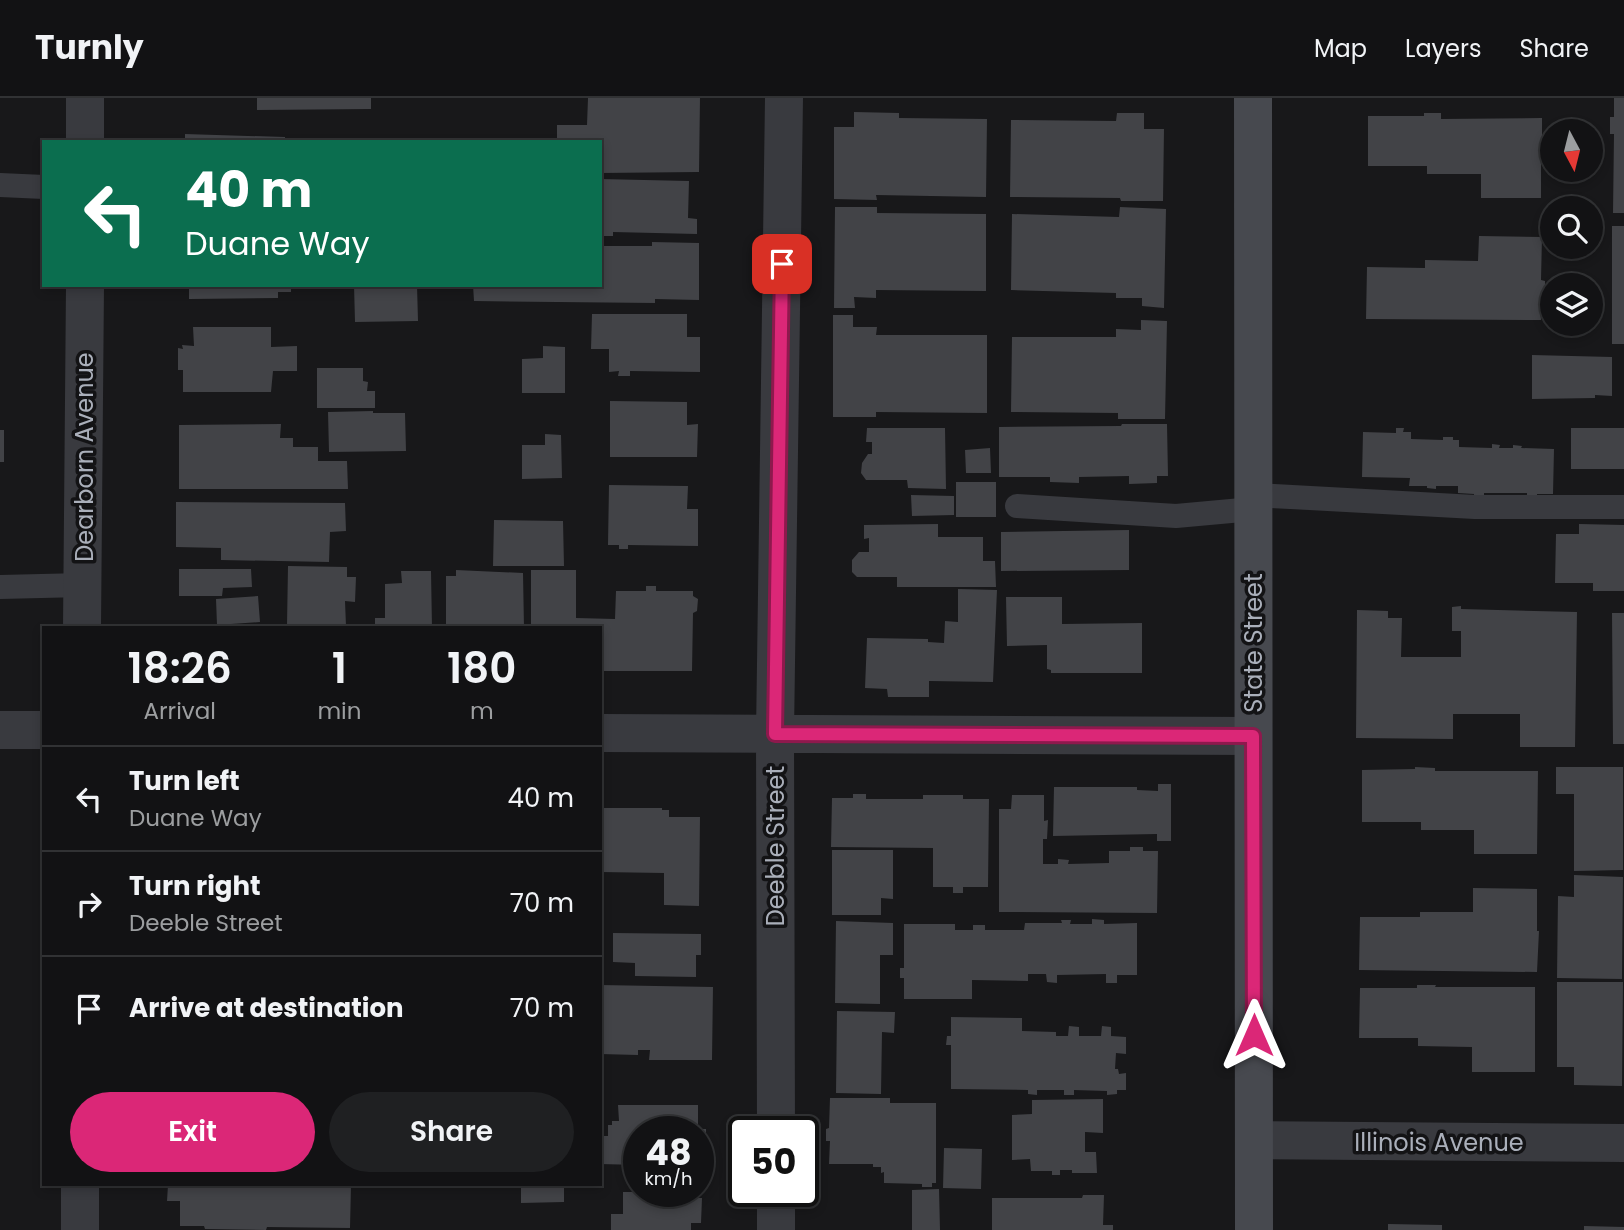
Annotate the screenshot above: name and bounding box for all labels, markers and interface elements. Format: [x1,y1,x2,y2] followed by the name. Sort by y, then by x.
[35,24,144,71] text: Turnly
[1314,32,1367,65] text: Map
[1405,32,1481,65] text: Layers
[1519,32,1589,65] text: Share
[1540,119,1603,182] north arrow
[1540,119,1603,336] map controls
[185,156,312,224] text: 40 m
[70,168,161,259] icon: left
[1540,196,1603,259] button: search
[185,221,369,266] text: Duane Way
[752,234,812,294] pin
[763,245,801,283] icon: arrive
[1540,273,1603,336] button: layers
[68,352,101,562] street label: Dearborn Avenue
[1237,573,1270,713] street label: State Street
[128,639,232,698] text: 18:26
[332,639,347,698] text: 1
[447,639,516,698] text: 180
[143,695,216,727] text: Arrival
[317,695,361,727] text: min
[470,695,494,727] text: m
[129,763,240,799] text: Turn left
[759,766,792,926] street label: Deeble Street
[70,780,108,818] icon: left
[508,780,574,816] text: 40 m
[129,802,262,834] text: Duane Way
[129,868,261,904] text: Turn right
[70,885,108,923] icon: right
[510,885,574,921] text: 70 m
[129,907,283,939] text: Deeble Street
[70,990,108,1028] icon: arrive
[129,990,404,1026] text: Arrive at destination
[510,990,574,1026] text: 70 m
[1217,998,1291,1072] position arrow
[70,1092,315,1172] button: Exit
[329,1092,574,1172] button: Share
[728,1116,819,1207] speed limit sign: 50
[1354,1126,1524,1159] street label: Illinois Avenue
[645,1128,692,1177] text: 48
[645,1166,692,1191] text: km/h

